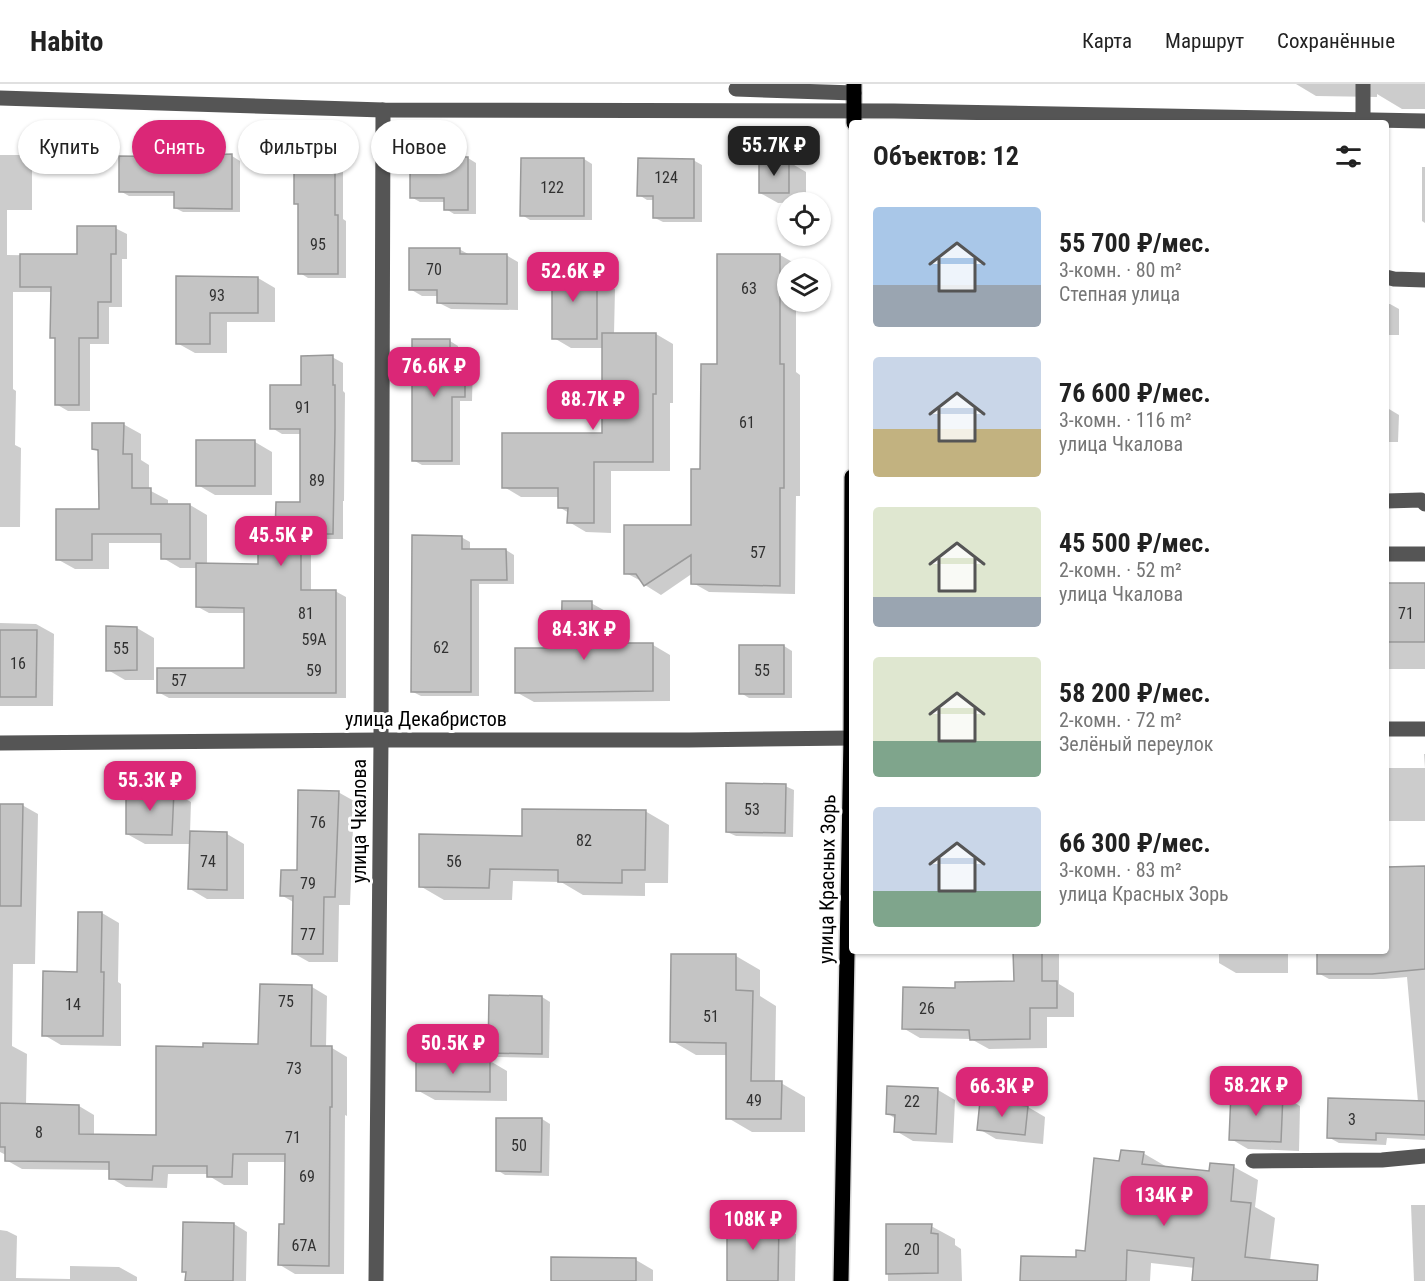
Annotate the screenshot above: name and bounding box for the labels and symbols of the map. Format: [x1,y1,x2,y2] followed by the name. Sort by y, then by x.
[719,126,829,177] pin: 55.7K ₽
[654,168,678,187] house number: 124
[540,178,564,197] house number: 122
[310,235,326,254] house number: 95
[518,252,628,303] pin: 52.6K ₽
[426,260,442,279] house number: 70
[741,279,757,298] house number: 63
[209,286,225,305] house number: 93
[379,347,489,398] pin: 76.6K ₽
[538,380,648,431] pin: 88.7K ₽
[295,398,311,417] house number: 91
[739,413,755,432] house number: 61
[309,471,325,490] house number: 89
[226,516,336,567] pin: 45.5K ₽
[750,543,766,562] house number: 57
[298,604,314,623] house number: 81
[1398,604,1414,623] house number: 71
[529,610,639,661] pin: 84.3K ₽
[301,630,327,649] house number: 59А
[433,638,449,657] house number: 62
[113,639,129,658] house number: 55
[10,654,26,673] house number: 16
[306,661,322,680] house number: 59
[754,661,770,680] house number: 55
[171,671,187,690] house number: 57
[345,707,507,731] street label: улица Декабристов
[347,759,371,883] street label: улица Чкалова
[95,761,205,812] pin: 55.3K ₽
[814,794,840,964] street label: улица Красных Зорь
[744,800,760,819] house number: 53
[310,813,326,832] house number: 76
[576,831,592,850] house number: 82
[200,852,216,871] house number: 74
[446,852,462,871] house number: 56
[300,874,316,893] house number: 79
[300,925,316,944] house number: 77
[278,992,294,1011] house number: 75
[65,995,81,1014] house number: 14
[919,999,935,1018] house number: 26
[703,1007,719,1026] house number: 51
[398,1024,508,1075] pin: 50.5K ₽
[286,1059,302,1078] house number: 73
[1201,1066,1311,1117] pin: 58.2K ₽
[947,1067,1057,1118] pin: 66.3K ₽
[746,1091,762,1110] house number: 49
[904,1092,920,1111] house number: 22
[1348,1110,1356,1129] house number: 3
[35,1123,43,1142] house number: 8
[285,1128,301,1147] house number: 71
[511,1136,527,1155] house number: 50
[299,1167,315,1186] house number: 69
[1115,1176,1213,1227] pin: 134K ₽
[704,1200,802,1251] pin: 108K ₽
[291,1236,317,1255] house number: 67А
[904,1240,920,1259] house number: 20

